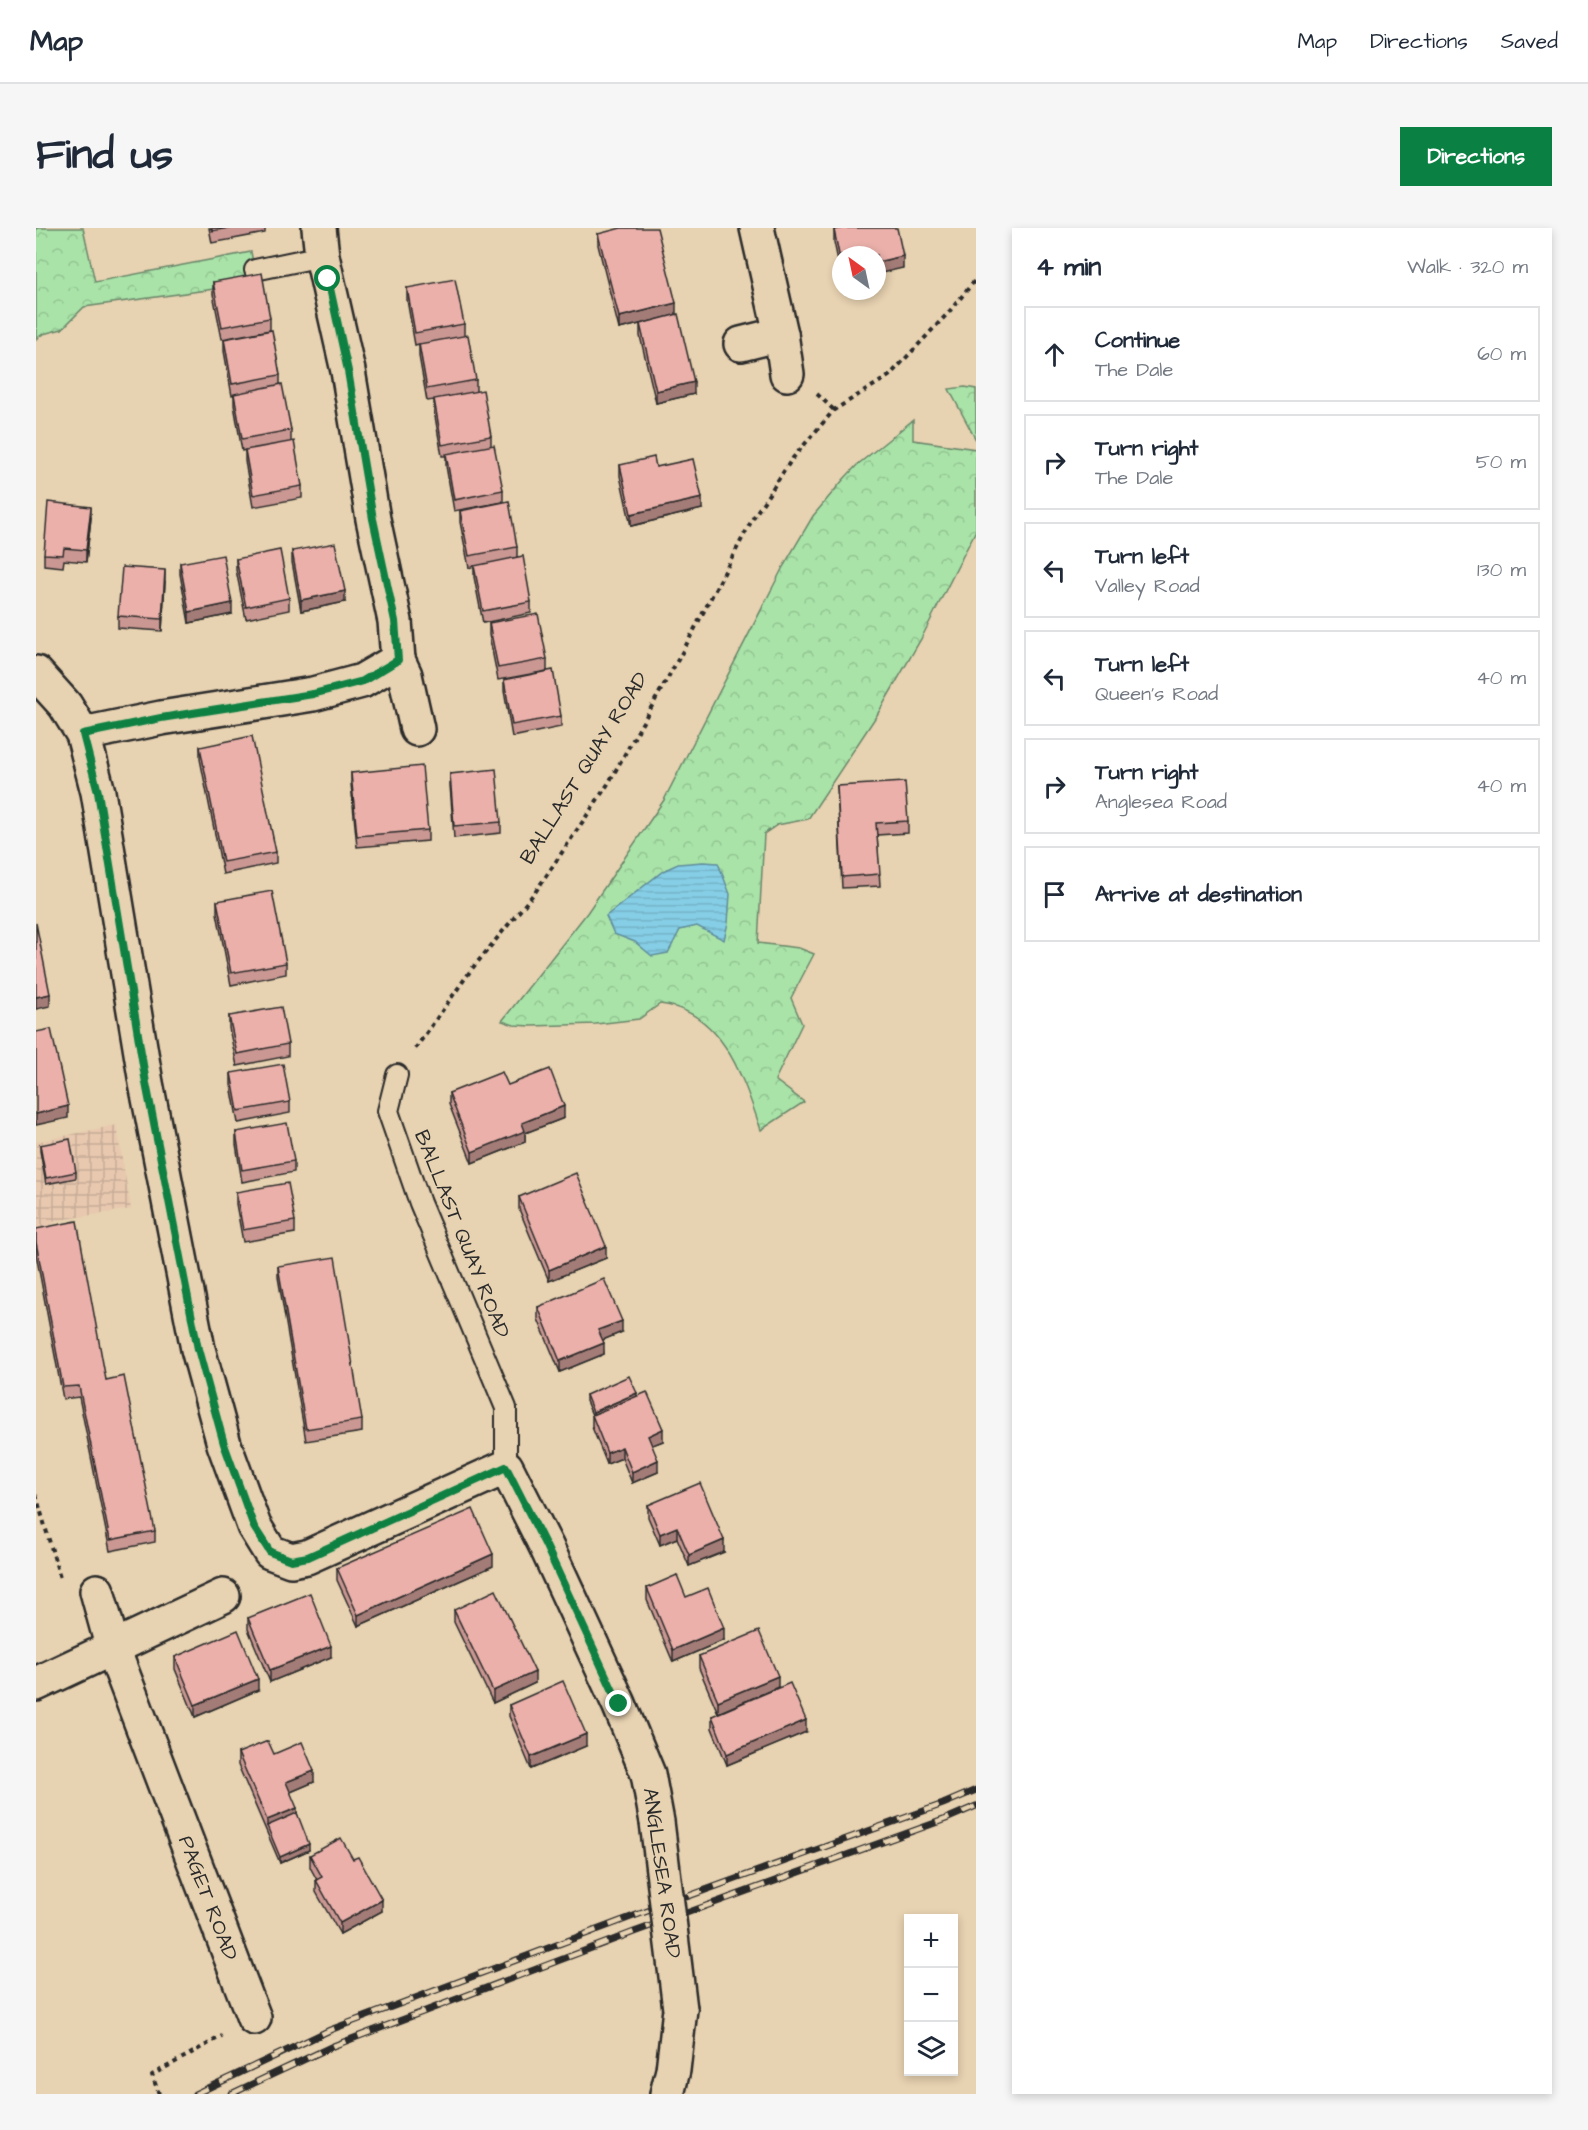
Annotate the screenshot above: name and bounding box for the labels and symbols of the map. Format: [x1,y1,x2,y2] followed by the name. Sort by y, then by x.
[832,246,886,300] north arrow
[314,265,340,291] route start
[513,666,655,870] street label: BALLAST QUAY ROAD
[407,1126,517,1343] street label: BALLAST QUAY ROAD
[605,1690,631,1716] route end
[636,1786,688,1961] street label: ANGLESEA ROAD
[171,1831,245,1965] street label: PAGET ROAD

